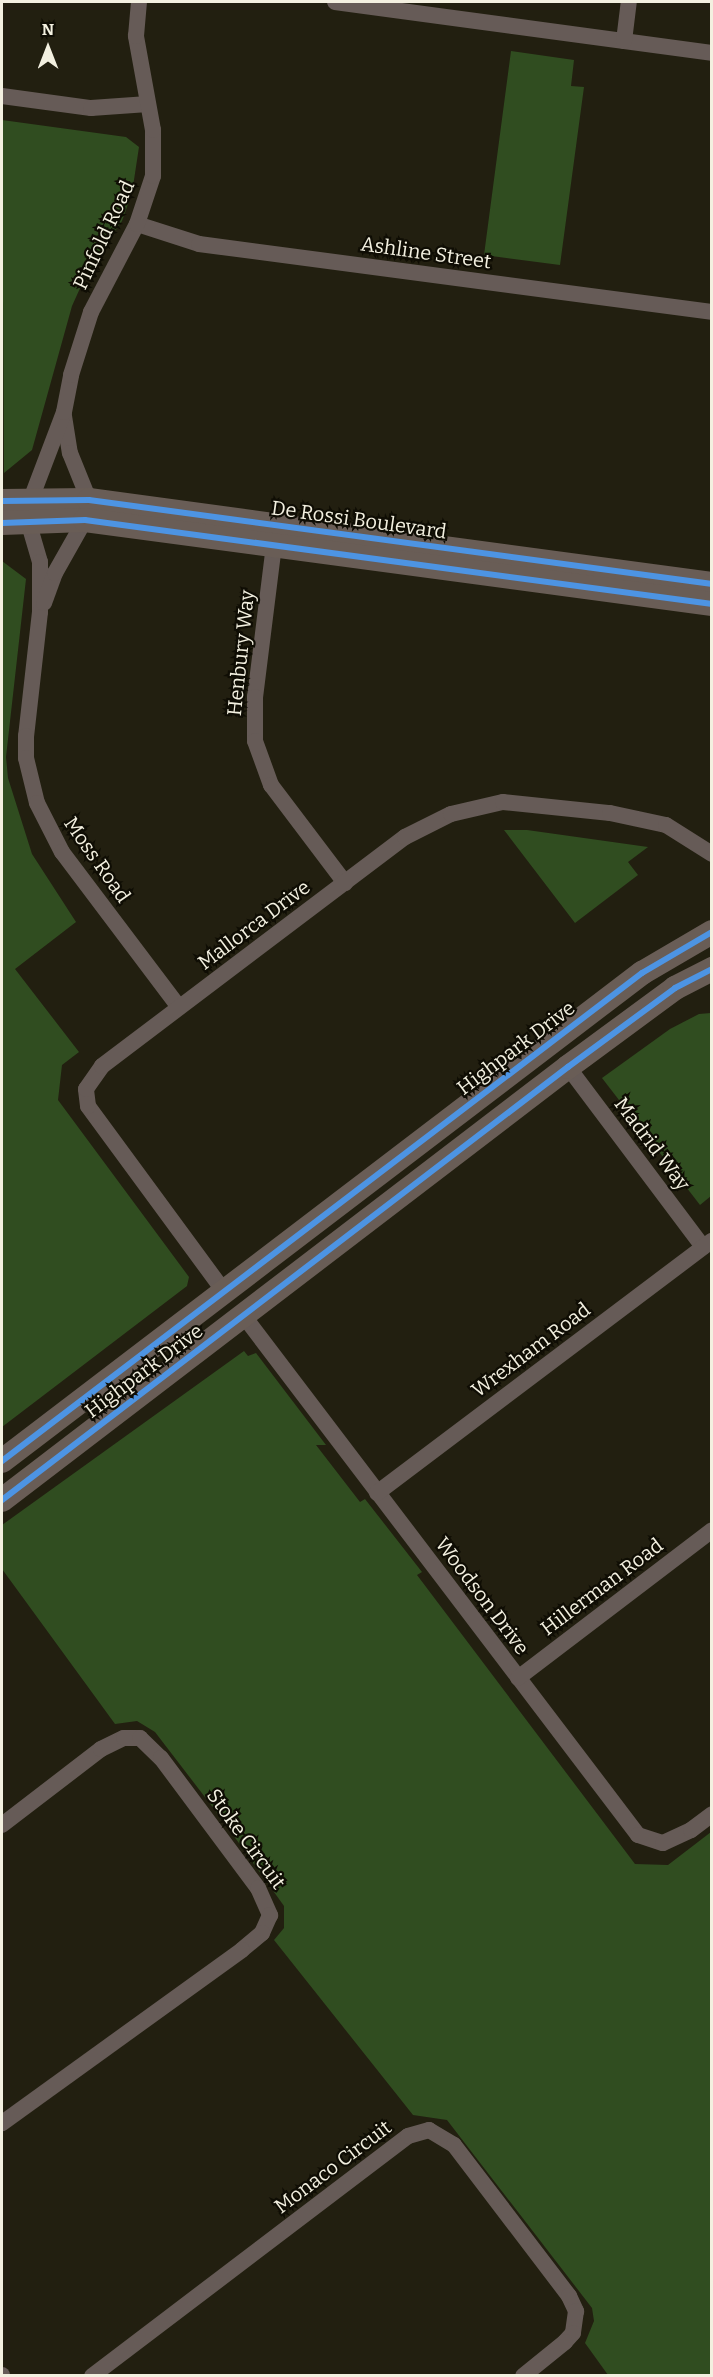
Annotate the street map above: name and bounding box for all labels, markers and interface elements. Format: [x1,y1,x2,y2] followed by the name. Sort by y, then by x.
[18,18,78,78] north arrow
[42,20,54,39] text: N
[68,177,140,293] street label: Pinfold Road
[359,232,493,274] street label: Ashline Street
[270,496,448,544] street label: De Rossi Boulevard
[222,589,260,717] street label: Henbury Way
[59,813,135,907] street label: Moss Road
[193,875,315,975] street label: Mallorca Drive
[452,996,580,1100] street label: Highpark Drive
[609,1093,695,1195] street label: Madrid Way
[467,1298,595,1402] street label: Wrexham Road
[80,1319,208,1423] street label: Highpark Drive
[430,1533,534,1659] street label: Woodson Drive
[536,1533,668,1641] street label: Hillerman Road
[202,1784,290,1894] street label: Stoke Circuit
[270,2115,396,2219] street label: Monaco Circuit

